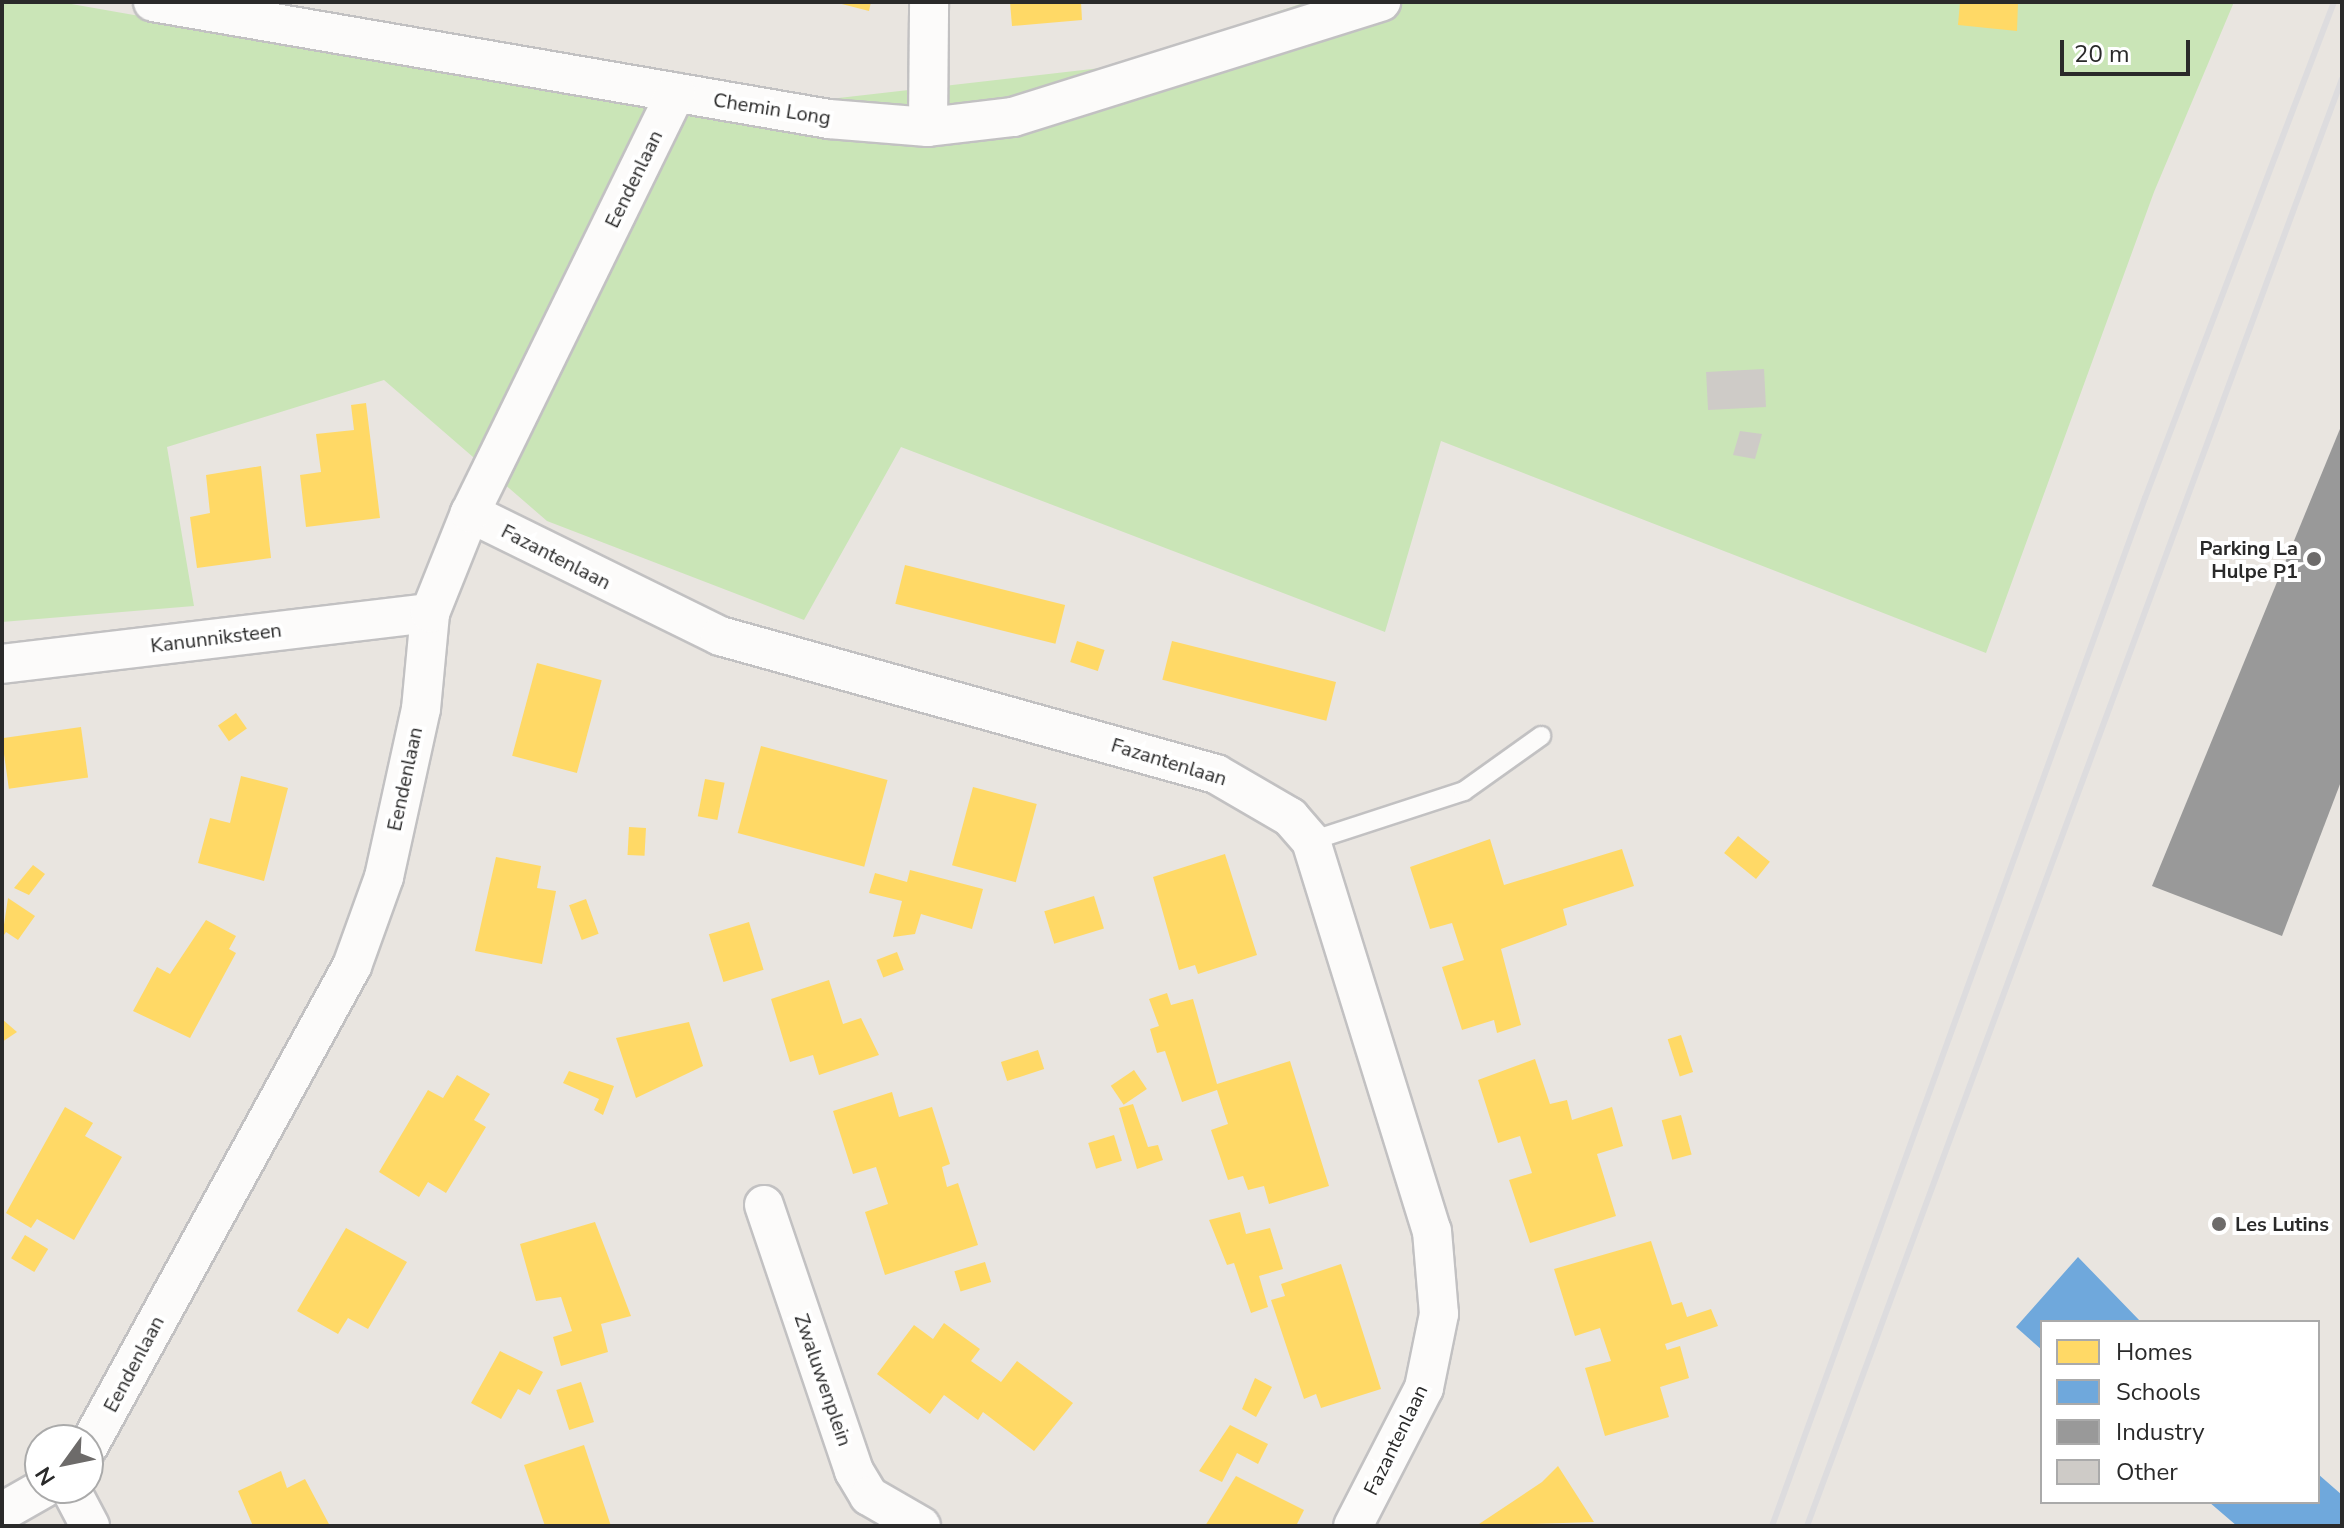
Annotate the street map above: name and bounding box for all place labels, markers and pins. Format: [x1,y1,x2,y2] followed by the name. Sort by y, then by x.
[2199,536,2298,583] place label: Parking La Hulpe P1
[2305,550,2323,568] marker: Parking La Hulpe P1
[2235,1212,2329,1236] place label: Les Lutins
[2210,1215,2228,1233] marker: Les Lutins

